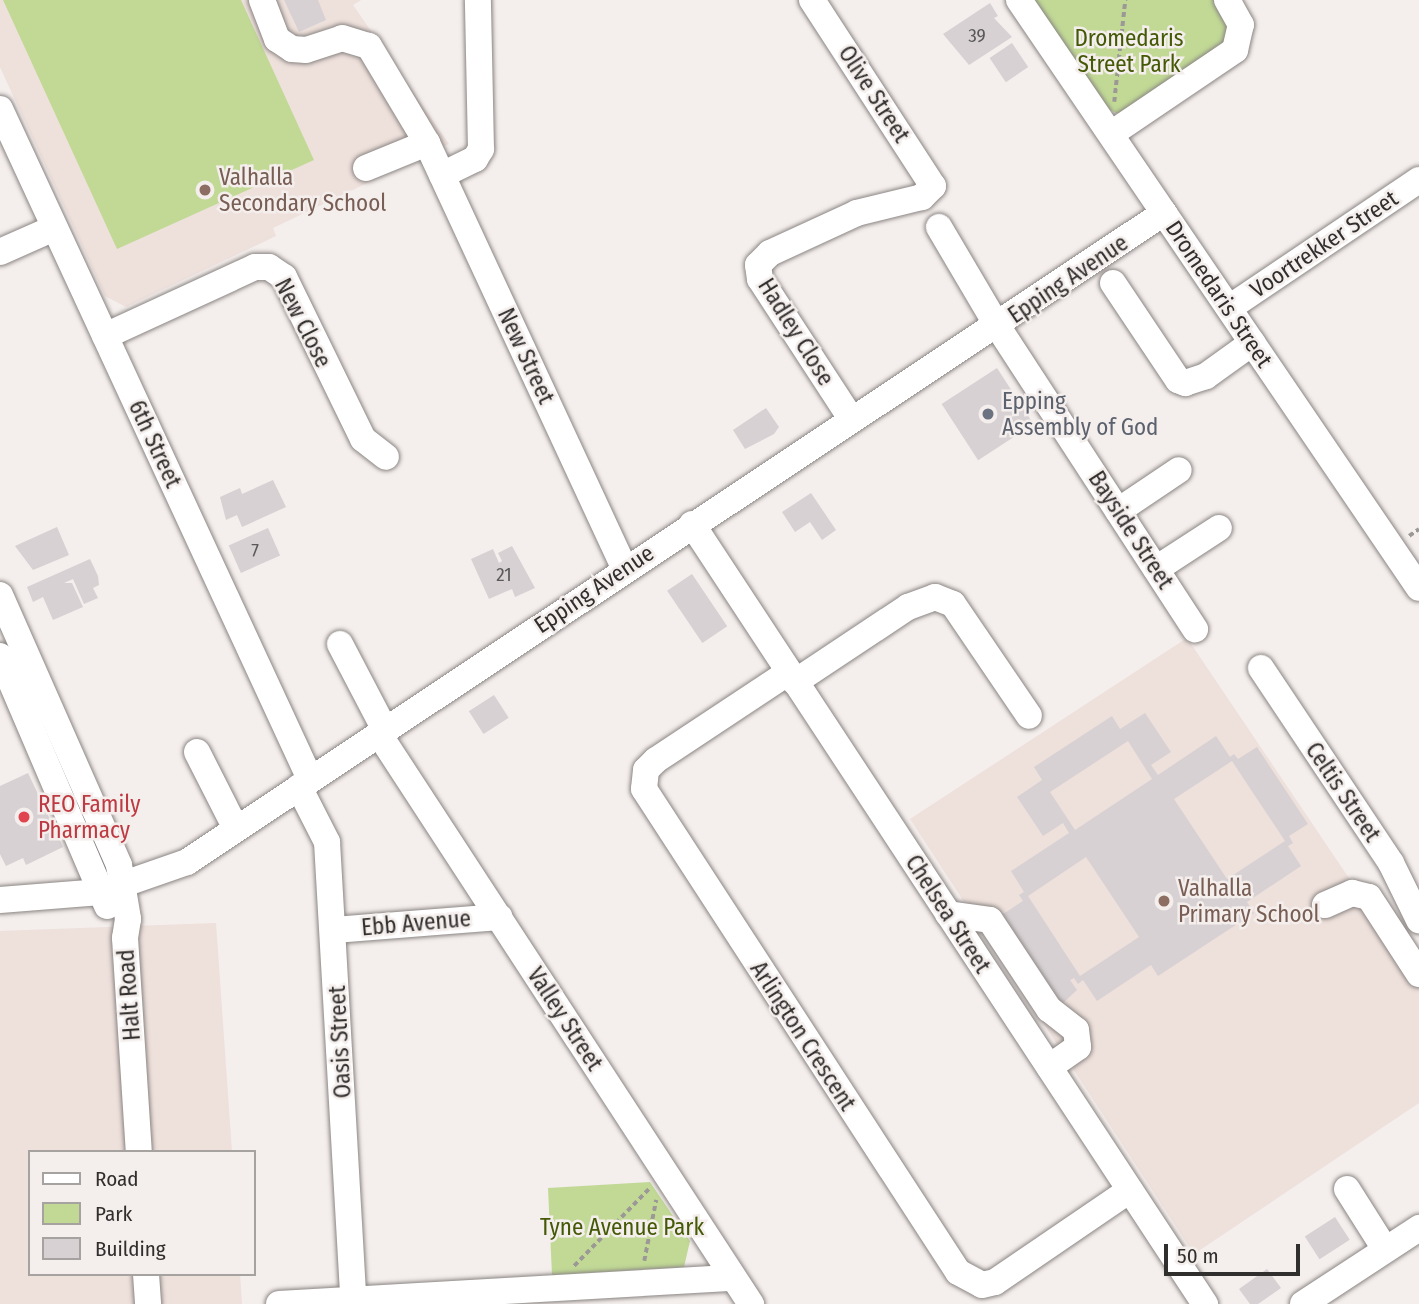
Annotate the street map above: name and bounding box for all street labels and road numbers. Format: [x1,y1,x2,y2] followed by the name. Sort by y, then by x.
[833,40,915,148] street label: Olive Street
[1245,184,1403,304] street label: Voortrekker Street
[1160,215,1278,373] street label: Dromedaris Street
[1003,229,1133,329] street label: Epping Avenue
[752,273,840,391] street label: Hadley Close
[269,274,337,372] street label: New Close
[492,304,560,408] street label: New Street
[123,396,187,492] street label: 6th Street
[1083,466,1179,594] street label: Bayside Street
[529,539,659,639] street label: Epping Avenue
[1300,737,1386,847] street label: Celtis Street
[900,850,996,978] street label: Chelsea Street
[360,904,472,942] street label: Ebb Avenue
[112,948,146,1042] street label: Halt Road
[745,956,861,1116] street label: Arlington Crescent
[521,962,609,1076] street label: Valley Street
[323,985,357,1099] street label: Oasis Street

